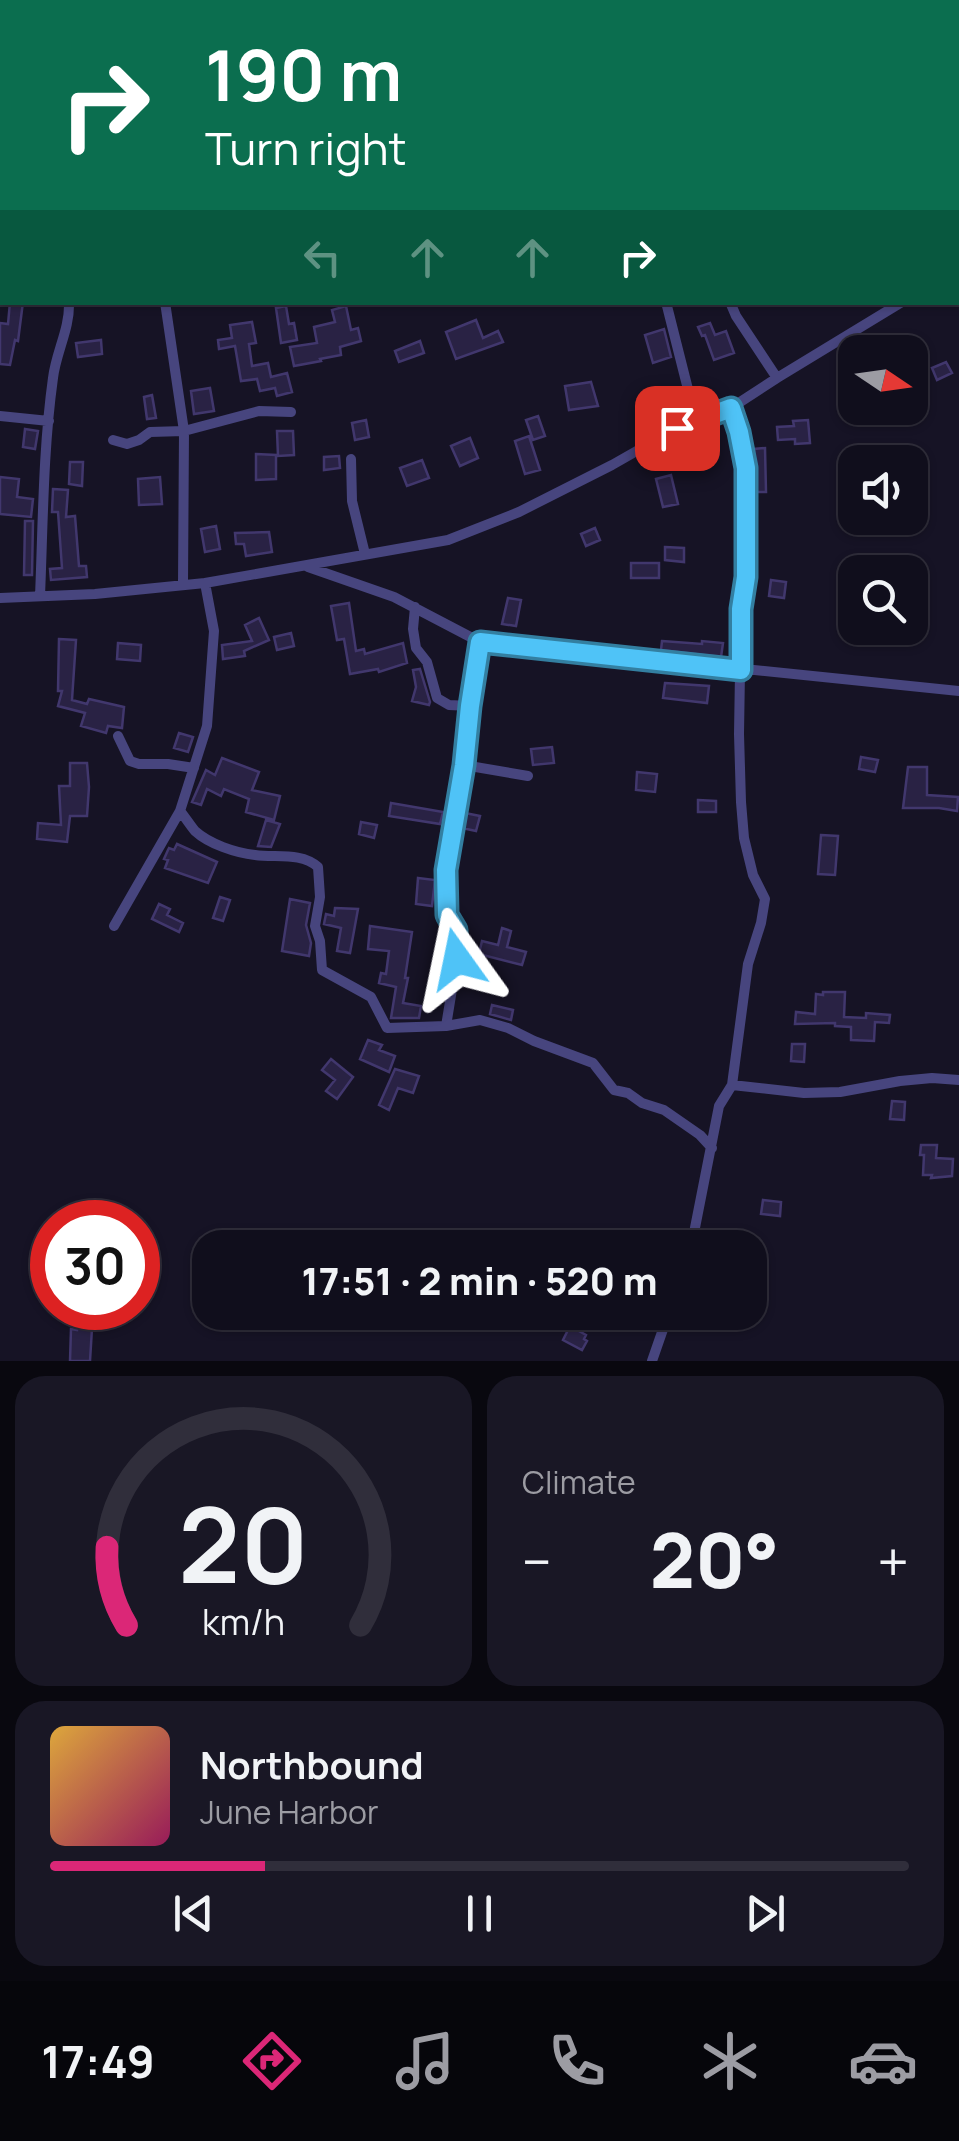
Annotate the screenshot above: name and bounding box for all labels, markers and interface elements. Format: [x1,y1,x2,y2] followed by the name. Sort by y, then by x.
[205,26,402,122] text: 190 m
[40,40,170,170] icon: right
[205,117,406,179] text: Turn right
[295,230,350,285] icon: left
[400,230,455,285] icon: ahead
[505,230,560,285] icon: ahead
[610,230,665,285] icon: right
[838,335,928,425] north arrow
[838,335,928,645] map controls
[635,386,720,471] pin
[650,401,705,456] icon: arrive
[838,445,928,535] button: sound
[838,555,928,645] button: search
[405,907,509,1011] position arrow
[30,1200,160,1330] speed limit sign: 30
[302,1254,658,1306] text: 17:51 · 2 min · 520 m
[522,1460,636,1504] text: Climate
[178,1472,309,1614] text: 20
[650,1508,779,1611] text: 20°
[522,1523,552,1599] text: −
[877,1523,909,1599] text: +
[202,1597,285,1646] text: km/h
[200,1738,424,1790] text: Northbound
[200,1790,378,1834] text: June Harbor
[166,1886,221,1941] icon: previous
[452,1886,507,1941] icon: pause
[738,1886,793,1941] icon: next
[237,2026,307,2096] icon: directions
[390,2026,460,2096] icon: music
[542,2026,612,2096] icon: phone
[695,2026,765,2096] icon: climate
[848,2026,918,2096] icon: car
[41,2030,155,2092] text: 17:49

